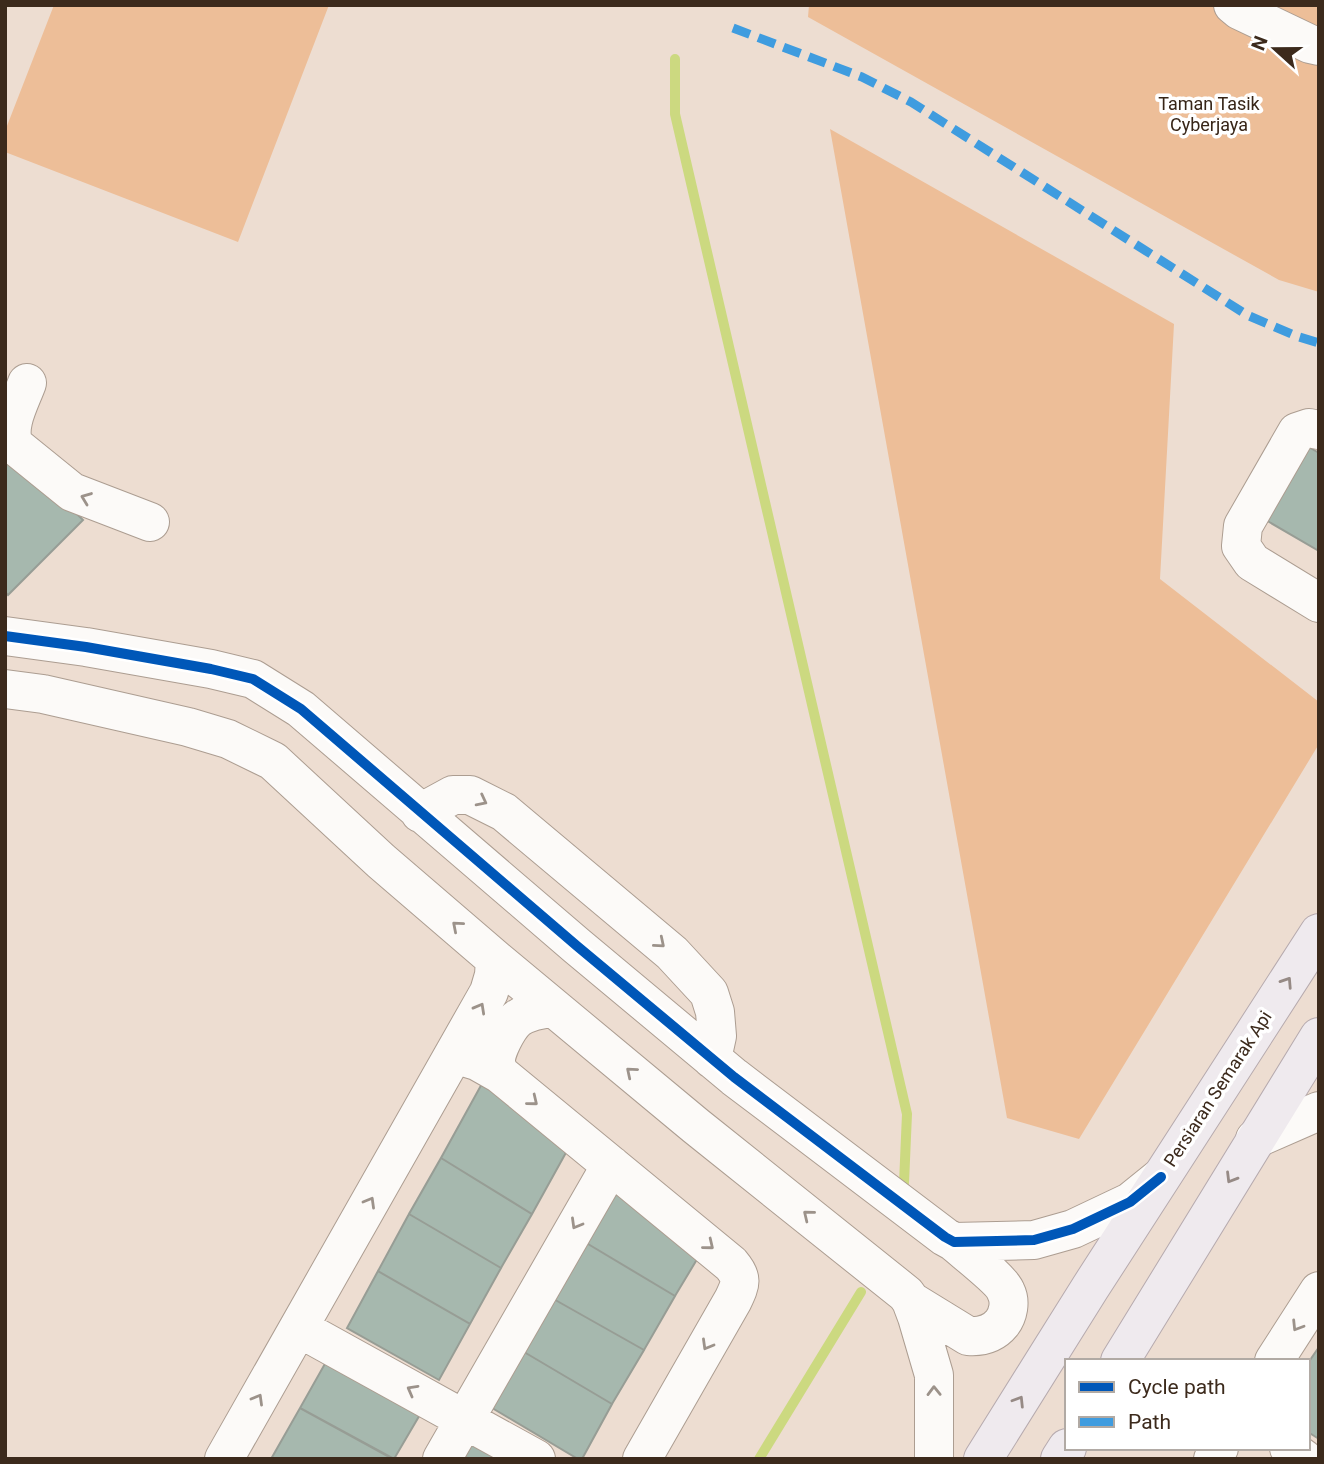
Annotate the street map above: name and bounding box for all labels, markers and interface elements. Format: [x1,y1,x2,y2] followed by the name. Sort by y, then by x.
[1240,14,1310,84] north arrow
[1246,33,1273,53] text: N
[1158,93,1261,135] park label: Taman Tasik Cyberjaya
[81,492,93,506] one-way arrow
[475,793,487,806] one-way arrow
[452,922,465,934] one-way arrow
[651,935,664,947] one-way arrow
[1279,977,1292,990] one-way arrow
[472,1003,485,1016] one-way arrow
[1159,1007,1276,1171] street label: Persiaran Semarak Api
[626,1068,639,1080] one-way arrow
[525,1093,538,1105] one-way arrow
[1226,1170,1239,1183] one-way arrow
[362,1196,375,1209] one-way arrow
[803,1211,815,1224] one-way arrow
[572,1216,585,1229] one-way arrow
[701,1237,713,1250] one-way arrow
[1292,1318,1305,1331] one-way arrow
[702,1337,715,1350] one-way arrow
[1065,1359,1310,1450] legend
[1128,1375,1226,1399] text: Cycle path
[406,1385,419,1398] one-way arrow
[926,1385,942,1395] one-way arrow
[249,1394,262,1407] one-way arrow
[1011,1396,1024,1409] one-way arrow
[1128,1410,1171,1434] text: Path

